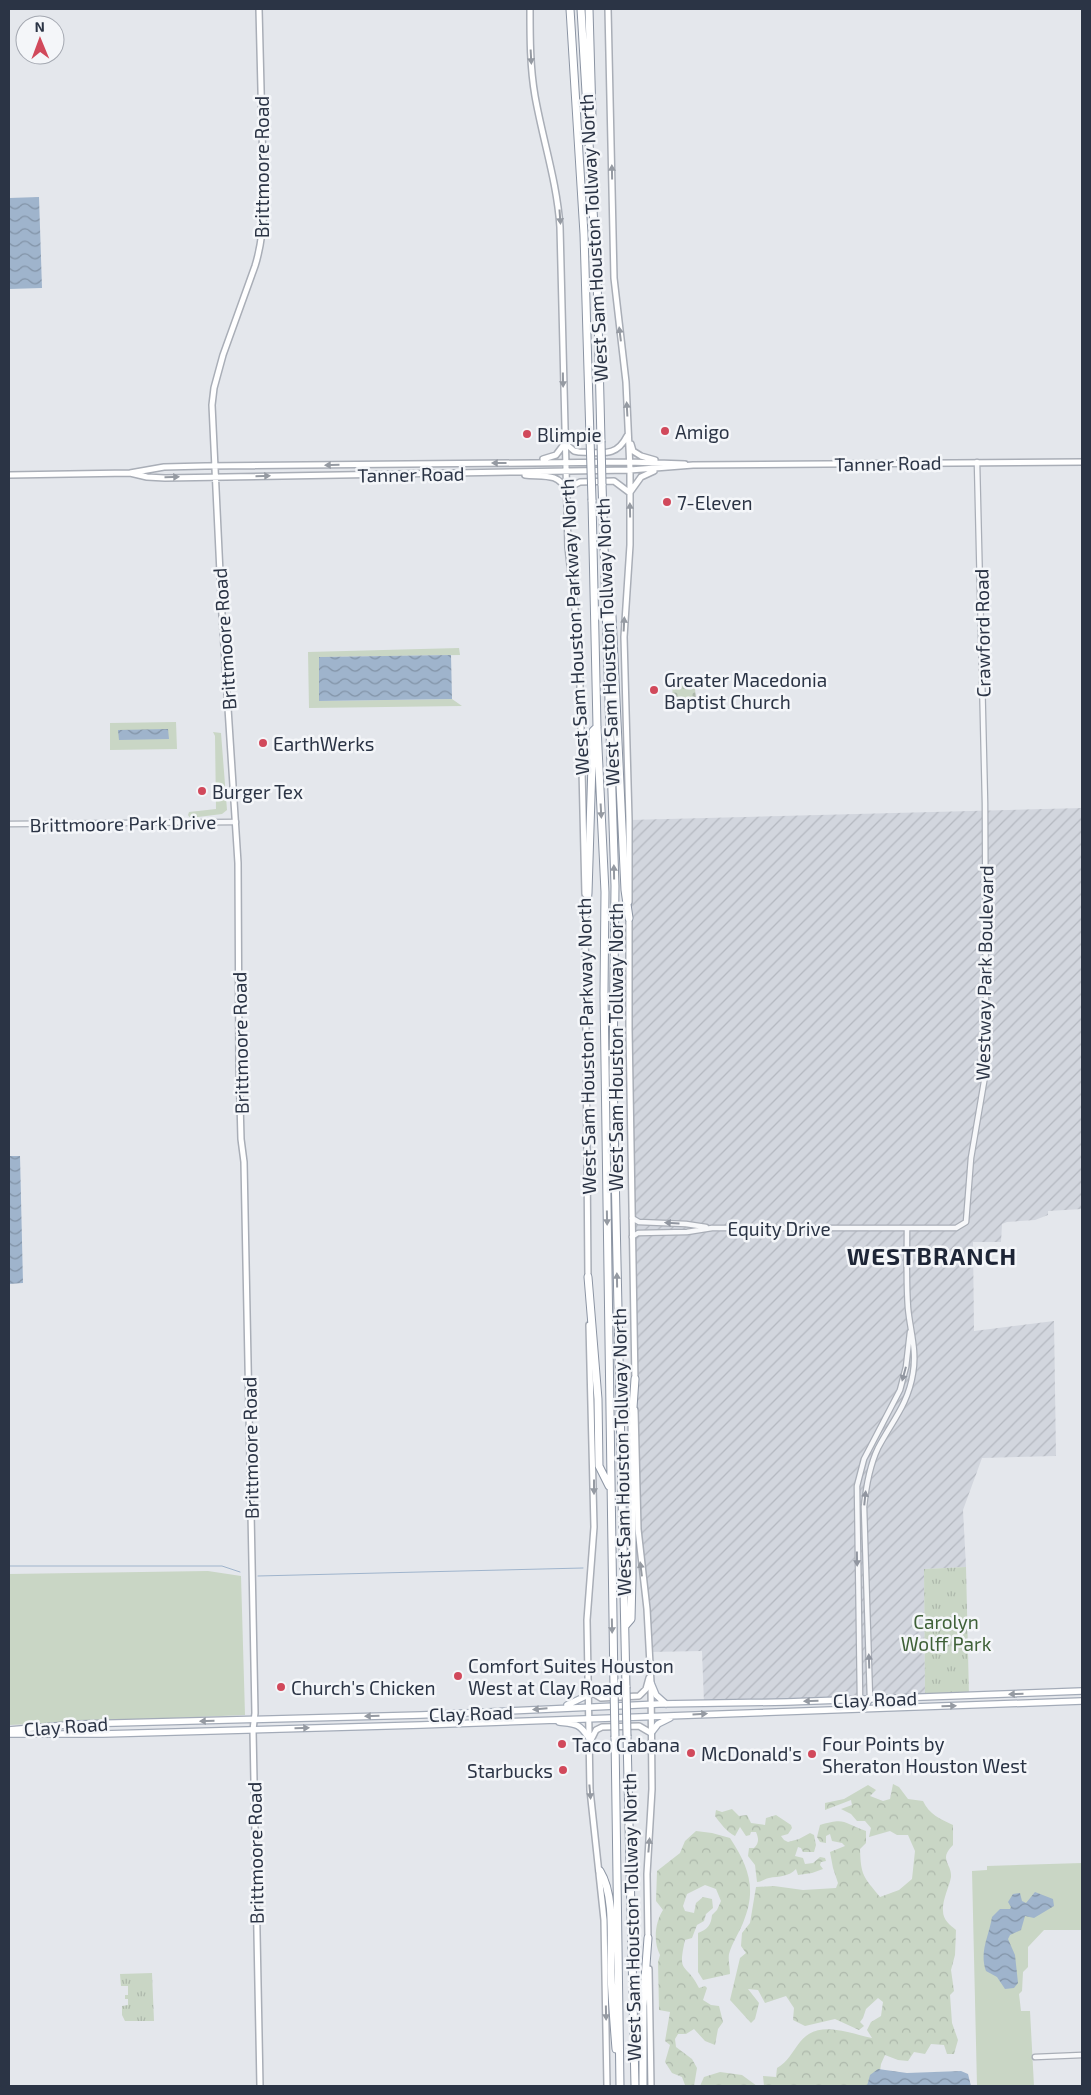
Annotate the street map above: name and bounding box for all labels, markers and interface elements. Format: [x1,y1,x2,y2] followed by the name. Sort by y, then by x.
[15,15,65,65] north arrow
[35,18,45,35] text: N
[528,50,536,66] one-way arrow
[574,93,612,383] street label: West Sam Houston Tollway North
[250,96,273,238] street label: Brittmoore Road
[608,164,616,180] one-way arrow
[556,209,564,225] one-way arrow
[616,326,624,342] one-way arrow
[560,372,568,388] one-way arrow
[623,401,631,417] one-way arrow
[675,420,730,443] place label: Amigo
[537,423,602,446] place label: Blimpie
[659,425,671,437] marker: Amigo
[521,428,533,440] marker: Blimpie
[834,451,942,475] street label: Tanner Road
[491,459,507,467] one-way arrow
[323,461,339,469] one-way arrow
[357,462,465,486] street label: Tanner Road
[255,472,271,480] one-way arrow
[164,473,180,481] one-way arrow
[555,478,593,776] street label: West Sam Houston Parkway North
[677,491,753,514] place label: 7-Eleven
[661,496,673,508] marker: 7-Eleven
[590,497,624,787] street label: West Sam Houston Tollway North
[626,502,634,518] one-way arrow
[208,567,240,711] street label: Brittmoore Road
[969,568,995,698] street label: Crawford Road
[621,616,629,632] one-way arrow
[664,668,827,713] place label: Greater Macedonia Baptist Church
[648,684,660,696] marker: Greater Macedonia Baptist Church
[273,732,375,755] place label: EarthWerks
[257,737,269,749] marker: EarthWerks
[212,780,303,803] place label: Burger Tex
[196,785,208,797] marker: Burger Tex
[598,803,606,819] one-way arrow
[29,810,217,836] street label: Brittmoore Park Drive
[610,864,618,880] one-way arrow
[971,865,997,1081] street label: Westway Park Boulevard
[572,897,600,1195] street label: West Sam Houston Parkway North
[604,903,627,1191] street label: West Sam Houston Tollway North
[227,972,253,1114] street label: Brittmoore Road
[603,1211,611,1227] one-way arrow
[727,1217,831,1240] street label: Equity Drive
[663,1219,679,1227] one-way arrow
[847,1241,1017,1270] district label: WESTBRANCH
[613,1272,621,1288] one-way arrow
[607,1308,635,1596] street label: West Sam Houston Tollway North
[900,1367,908,1382] one-way arrow
[237,1377,263,1519] street label: Brittmoore Road
[590,1479,598,1495] one-way arrow
[861,1490,869,1506] one-way arrow
[853,1551,861,1567] one-way arrow
[637,1560,645,1576] one-way arrow
[901,1610,992,1655] park label: Carolyn Wolff Park
[609,1618,617,1634] one-way arrow
[865,1652,873,1668] one-way arrow
[468,1654,674,1699] place label: Comfort Suites Houston West at Clay Road
[452,1670,464,1682] marker: Comfort Suites Houston West at Clay Road
[291,1676,436,1699] place label: Church's Chicken
[275,1681,287,1693] marker: Church's Chicken
[832,1686,918,1712] street label: Clay Road
[1008,1690,1024,1698] one-way arrow
[803,1697,819,1705] one-way arrow
[428,1700,514,1726] street label: Clay Road
[941,1701,957,1709] one-way arrow
[531,1705,547,1713] one-way arrow
[692,1710,708,1718] one-way arrow
[23,1712,109,1740] street label: Clay Road
[364,1712,380,1720] one-way arrow
[199,1717,215,1725] one-way arrow
[294,1724,310,1732] one-way arrow
[822,1732,1027,1777] place label: Four Points by Sheraton Houston West
[572,1733,680,1756] place label: Taco Cabana
[556,1738,568,1750] marker: Taco Cabana
[701,1742,802,1765] place label: McDonald's
[685,1747,697,1759] marker: McDonald's
[806,1748,818,1760] marker: Four Points by Sheraton Houston West
[467,1759,553,1782] place label: Starbucks
[557,1764,569,1776] marker: Starbucks
[617,1773,645,2061] street label: West Sam Houston Tollway North
[242,1782,268,1924] street label: Brittmoore Road
[587,1785,595,1801] one-way arrow
[646,1837,654,1853] one-way arrow
[602,2005,610,2021] one-way arrow

